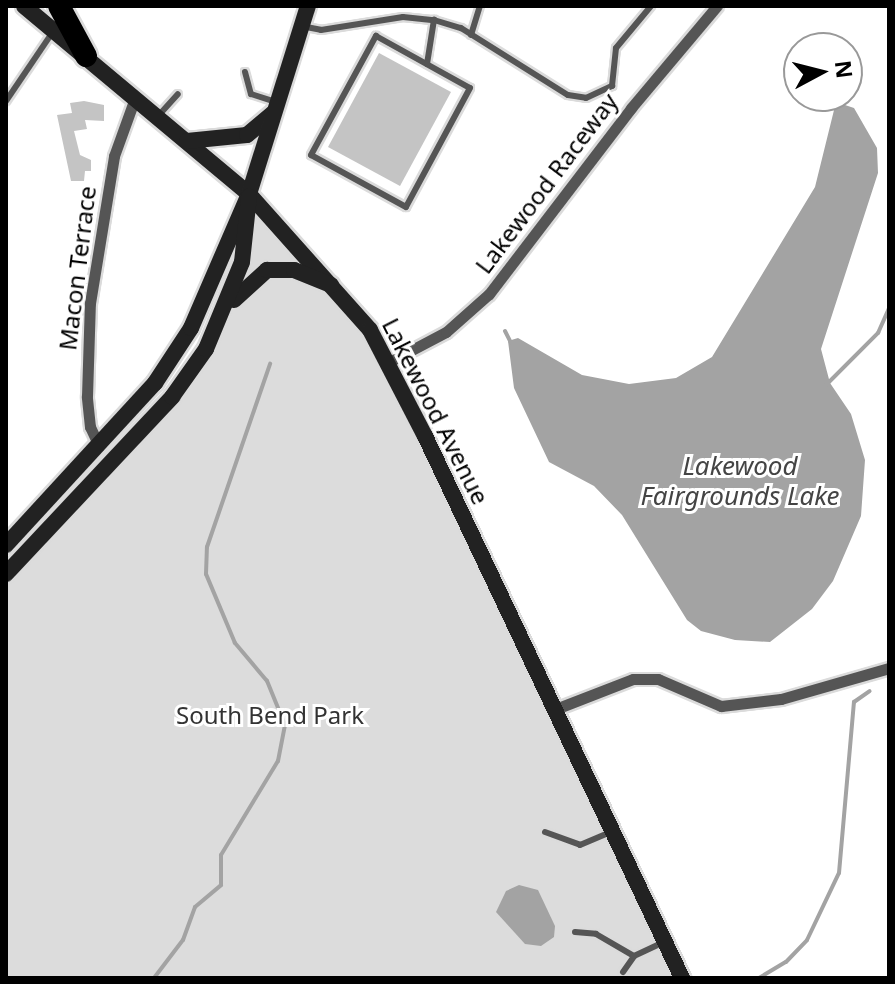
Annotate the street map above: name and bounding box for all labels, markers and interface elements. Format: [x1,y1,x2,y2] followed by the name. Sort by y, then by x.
[783,32,863,112] north arrow
[829,59,861,80] text: N
[469,87,623,279] street label: Lakewood Raceway
[53,184,101,352] street label: Macon Terrace
[377,313,495,509] street label: Lakewood Avenue
[640,450,840,512] water label: Lakewood Fairgrounds Lake
[176,701,364,729] park label: South Bend Park

